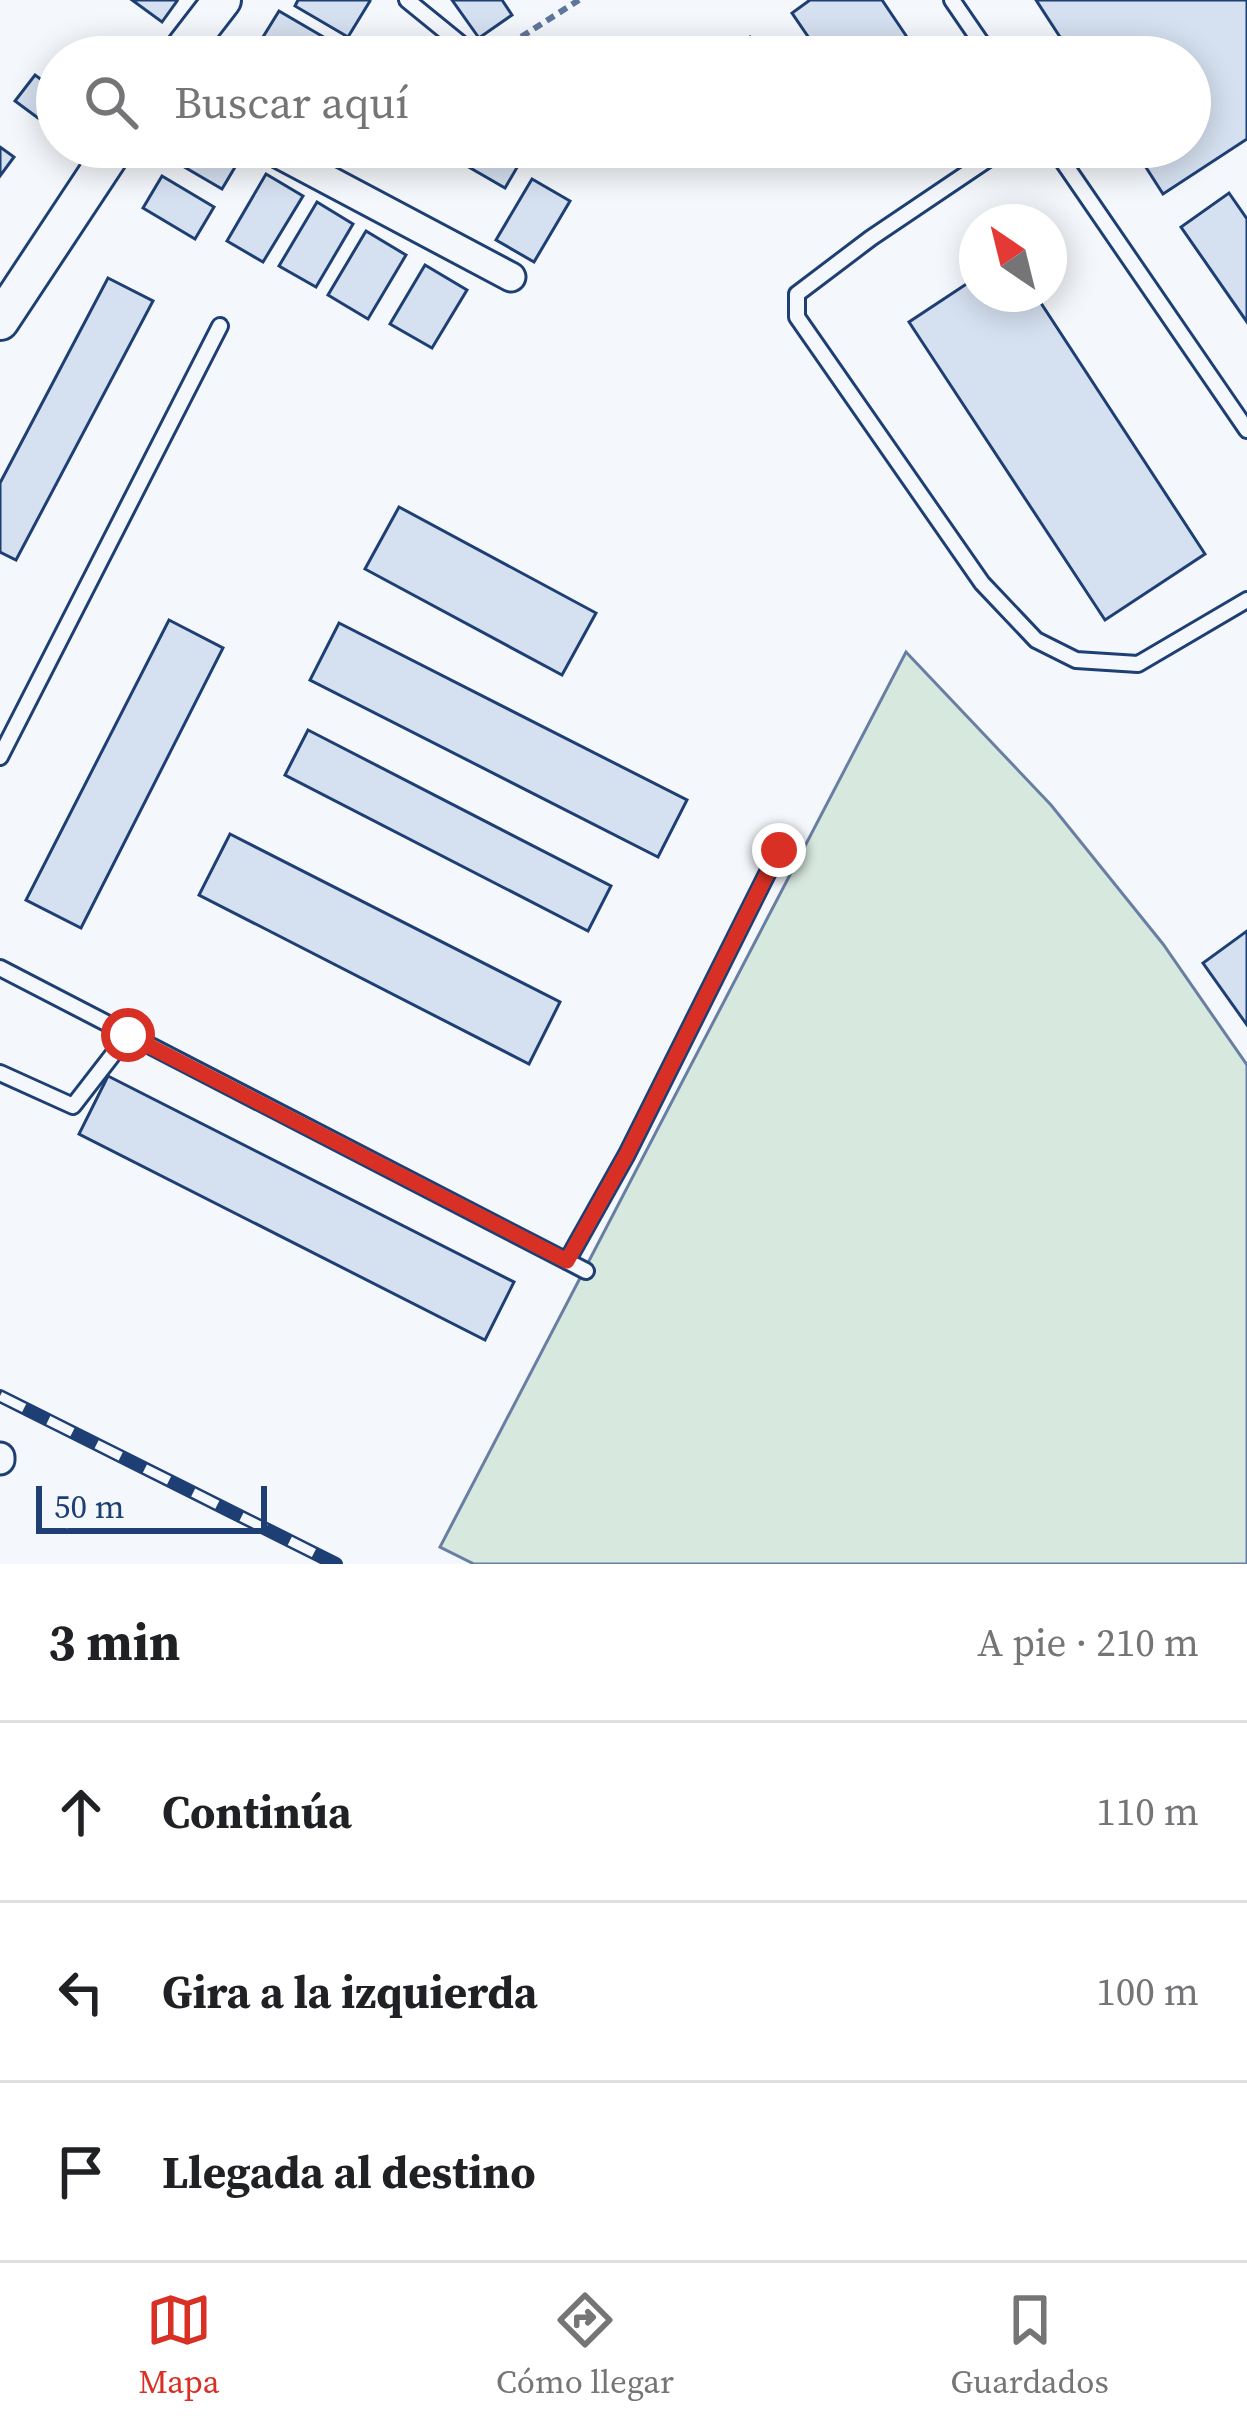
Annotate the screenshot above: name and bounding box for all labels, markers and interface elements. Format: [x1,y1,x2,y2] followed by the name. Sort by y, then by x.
[36,36,1211,168] search box
[78,69,144,135] icon: search
[174,71,409,133] text: Buscar aquí
[959,204,1067,312] north arrow
[752,823,806,877] route end
[101,1008,155,1062] route start
[36,1480,267,1533] scale bar
[54,1484,124,1529] text: 50 m
[48,1607,180,1677] text: 3 min
[977,1616,1199,1669] text: A pie · 210 m
[48,1779,114,1845] icon: ahead
[162,1781,352,1843] text: Continúa
[1096,1785,1199,1838] text: 110 m
[48,1959,114,2025] icon: left
[162,1961,538,2023] text: Gira a la izquierda
[1096,1965,1199,2018] text: 100 m
[48,2139,114,2205] icon: arrive
[162,2141,536,2203] text: Llegada al destino
[138,2287,220,2404] tab: Mapa
[496,2287,674,2404] tab: Cómo llegar
[950,2287,1109,2404] tab: Guardados

